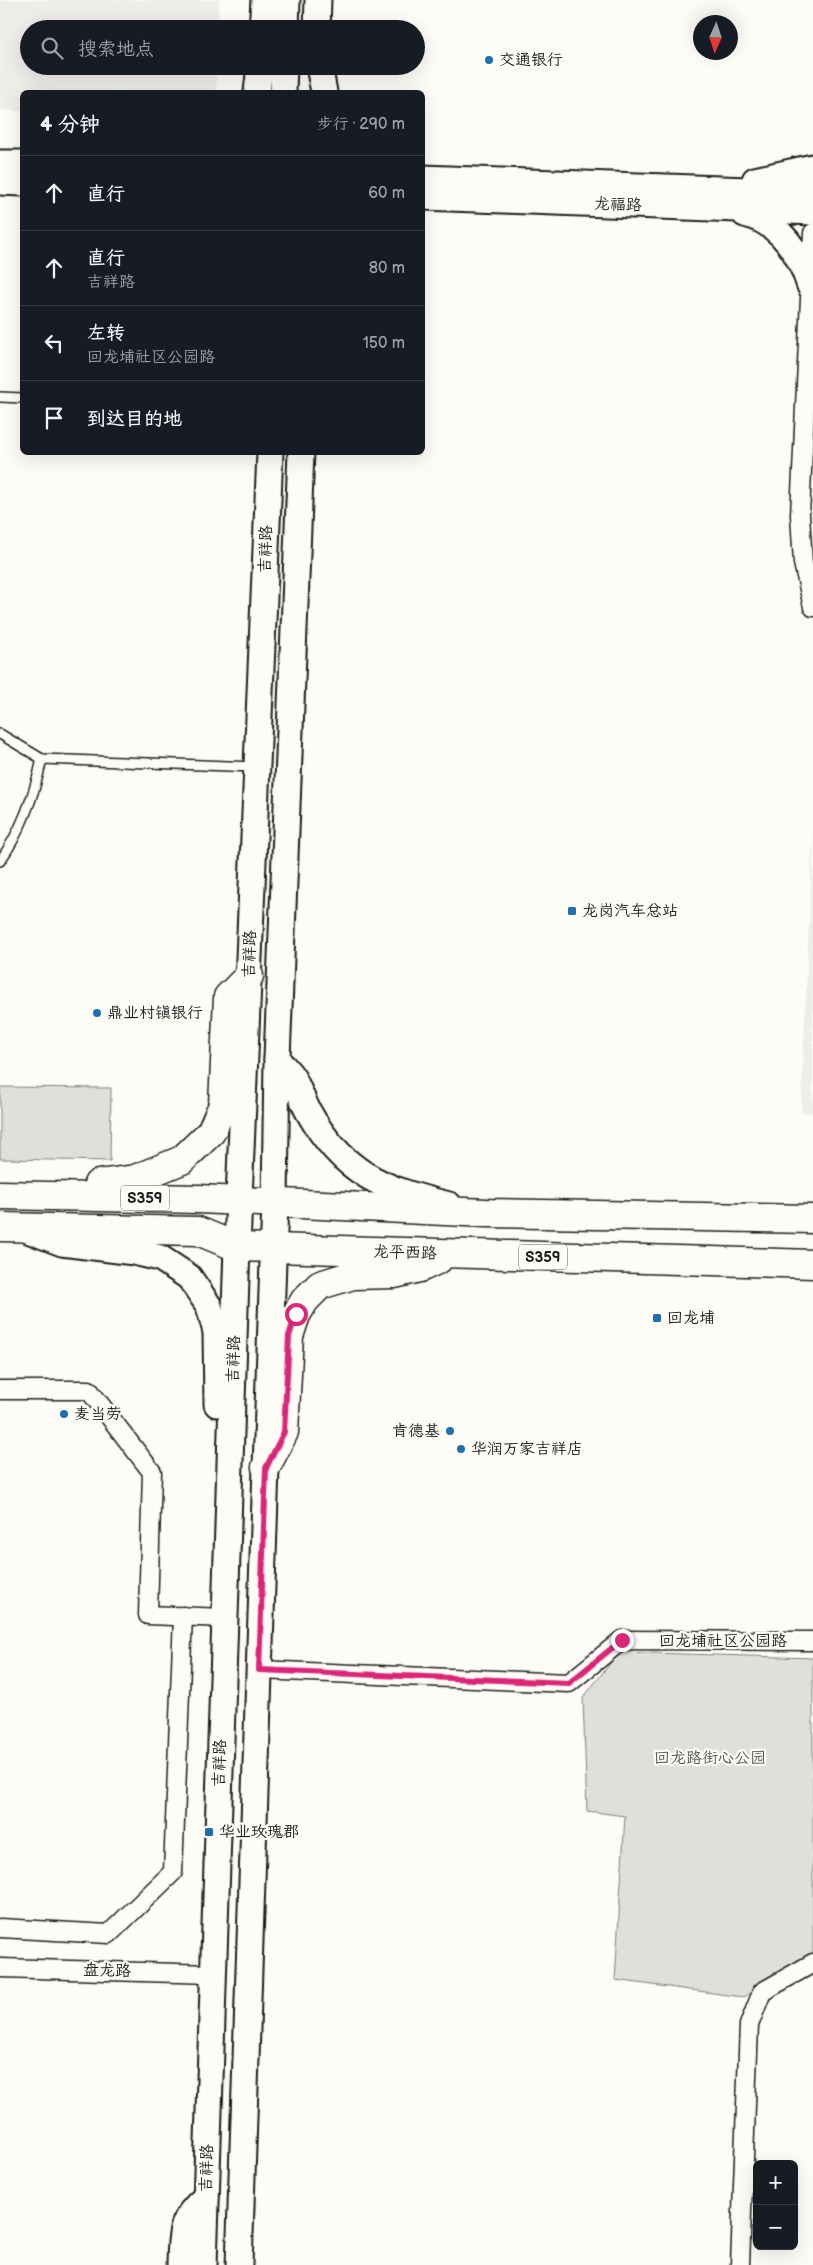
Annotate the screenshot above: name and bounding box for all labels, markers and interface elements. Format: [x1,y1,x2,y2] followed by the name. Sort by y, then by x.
[693,15,738,60] north arrow
[20,20,425,75] search box
[38,34,66,62] icon: search
[78,38,154,61] text: 搜索地点
[499,51,563,70] place label: 交通银行
[483,54,495,66] marker: 交通银行
[40,112,100,137] text: 4 分钟
[317,115,405,134] text: 步行 · 290 m
[40,179,68,207] icon: ahead
[87,183,125,206] text: 直行
[368,184,405,203] text: 60 m
[594,195,642,215] street label: 龙福路
[87,247,125,270] text: 直行
[40,254,68,282] icon: ahead
[369,259,405,278] text: 80 m
[87,273,135,292] text: 吉祥路
[87,322,125,345] text: 左转
[40,329,68,357] icon: left
[363,334,405,353] text: 150 m
[87,348,215,367] text: 回龙埔社区公园路
[40,404,68,432] icon: arrive
[87,408,182,431] text: 到达目的地
[256,525,276,573] street label: 吉祥路
[582,902,678,921] place label: 龙岗汽车总站
[566,905,578,917] marker: 龙岗汽车总站
[240,930,260,978] street label: 吉祥路
[107,1004,203,1023] place label: 鼎业村镇银行
[91,1007,103,1019] marker: 鼎业村镇银行
[121,1186,169,1210] road number: S359
[373,1242,437,1264] street label: 龙平西路
[519,1244,567,1270] road number: S359
[285,1303,308,1326] route start
[667,1309,715,1328] place label: 回龙埔
[651,1312,663,1324] marker: 回龙埔
[224,1335,244,1383] street label: 吉祥路
[74,1405,122,1424] place label: 麦当劳
[58,1408,70,1420] marker: 麦当劳
[392,1422,440,1441] place label: 肯德基
[444,1425,456,1437] marker: 肯德基
[471,1440,583,1459] place label: 华润万家吉祥店
[455,1443,467,1455] marker: 华润万家吉祥店
[611,1629,634,1652] route end
[659,1632,787,1651] street label: 回龙埔社区公园路
[210,1739,230,1787] street label: 吉祥路
[654,1749,766,1768] park label: 回龙路街心公园
[219,1823,299,1842] place label: 华业玫瑰郡
[203,1826,215,1838] marker: 华业玫瑰郡
[83,1961,131,1981] street label: 盘龙路
[197,2144,217,2192] street label: 吉祥路
[753,2160,798,2250] map controls
[753,2160,798,2205] button: +
[753,2205,798,2250] button: −

